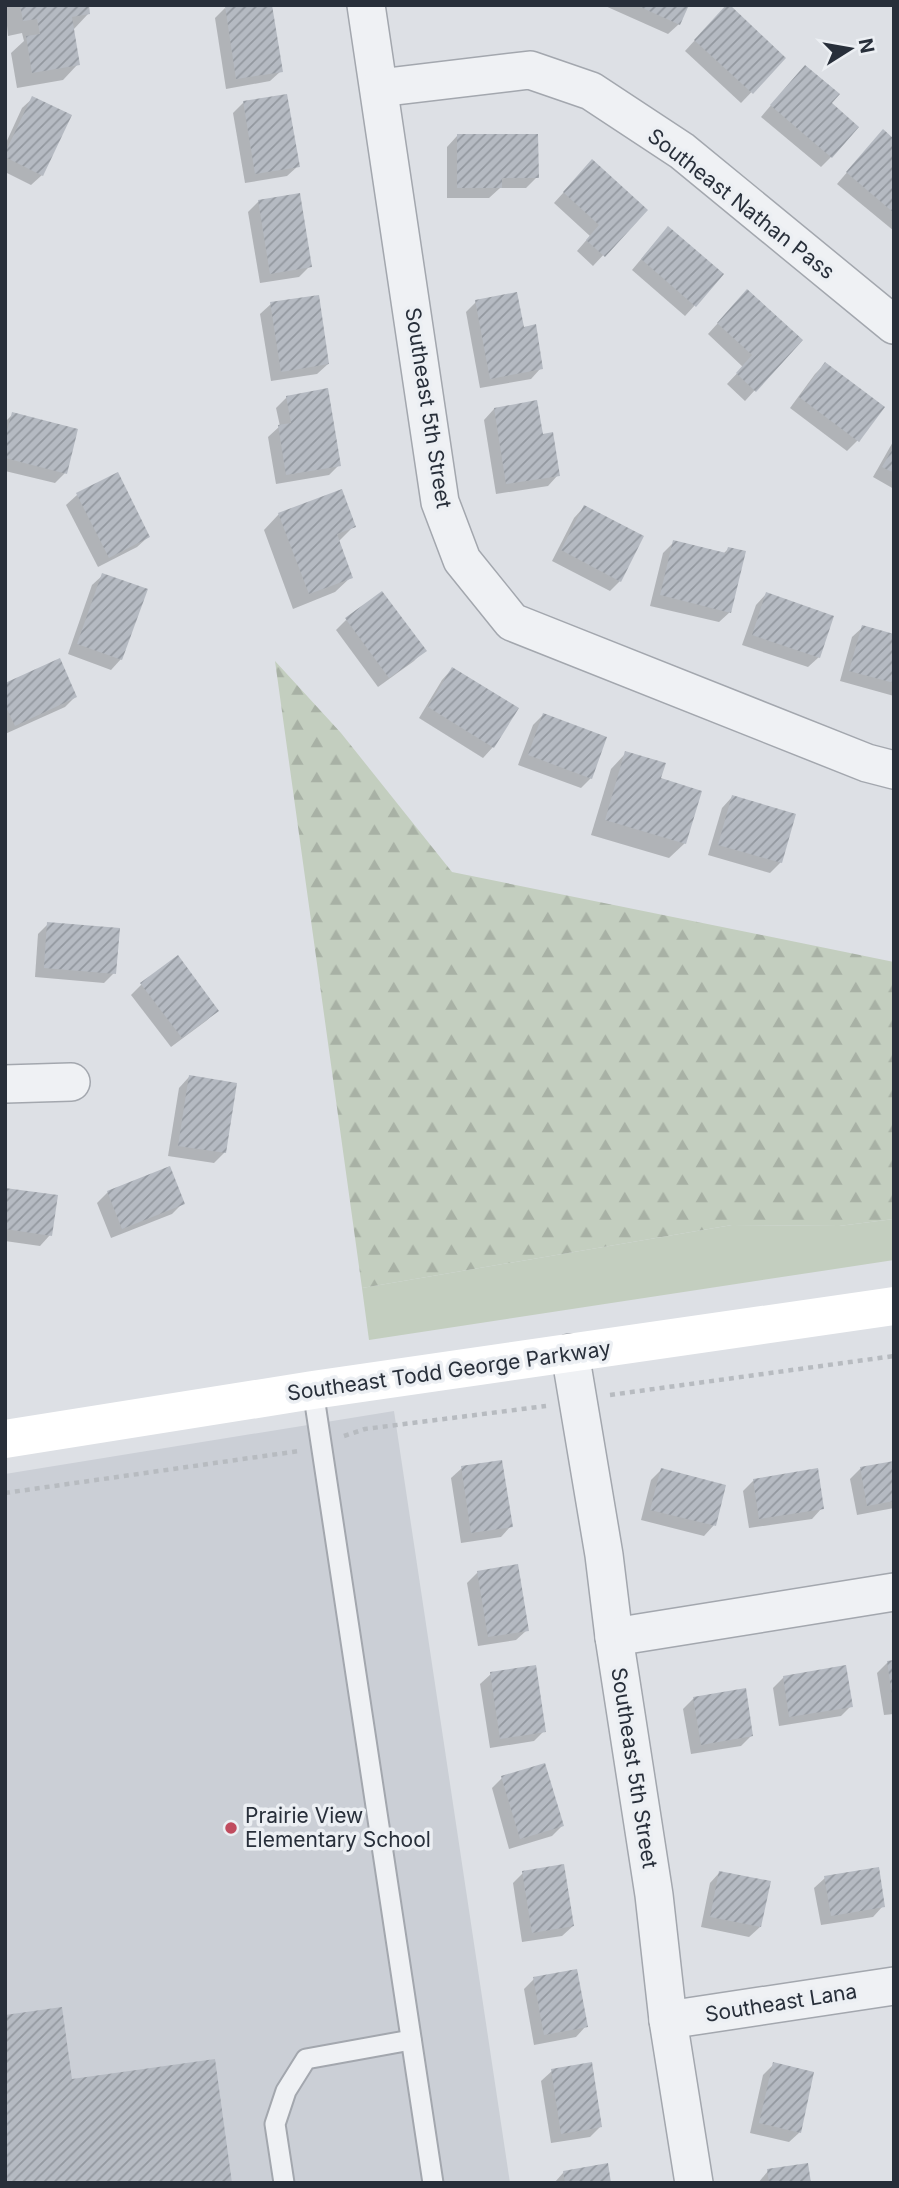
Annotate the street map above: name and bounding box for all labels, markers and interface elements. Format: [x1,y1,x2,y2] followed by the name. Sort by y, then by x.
[815,14,885,84] north arrow
[854,37,879,55] text: N
[643,123,840,284] street label: Southeast Nathan Pass
[400,306,457,510] street label: Southeast 5th Street
[286,1335,613,1406] street label: Southeast Todd George Parkway
[606,1666,663,1870] street label: Southeast 5th Street
[245,1803,431,1852] place label: Prairie View Elementary School
[223,1820,239,1836] marker: Prairie View Elementary School
[703,1978,859,2027] street label: Southeast Lana

